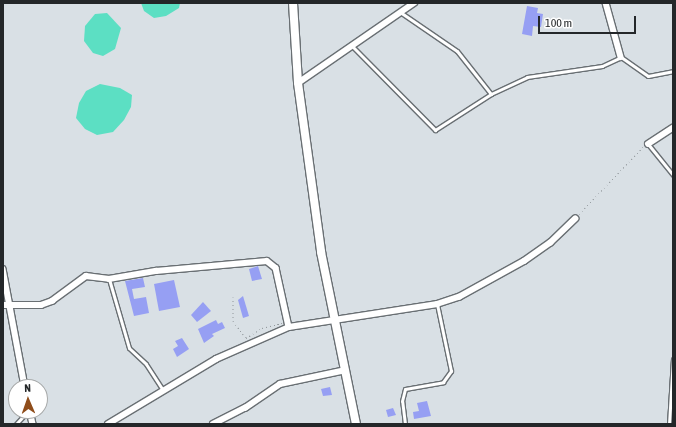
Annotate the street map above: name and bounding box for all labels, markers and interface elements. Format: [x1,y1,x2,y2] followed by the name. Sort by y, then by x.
[540,8,638,34] scale bar
[545,16,572,30] text: 100 m
[8,379,48,419] north arrow
[24,382,31,394] text: N

